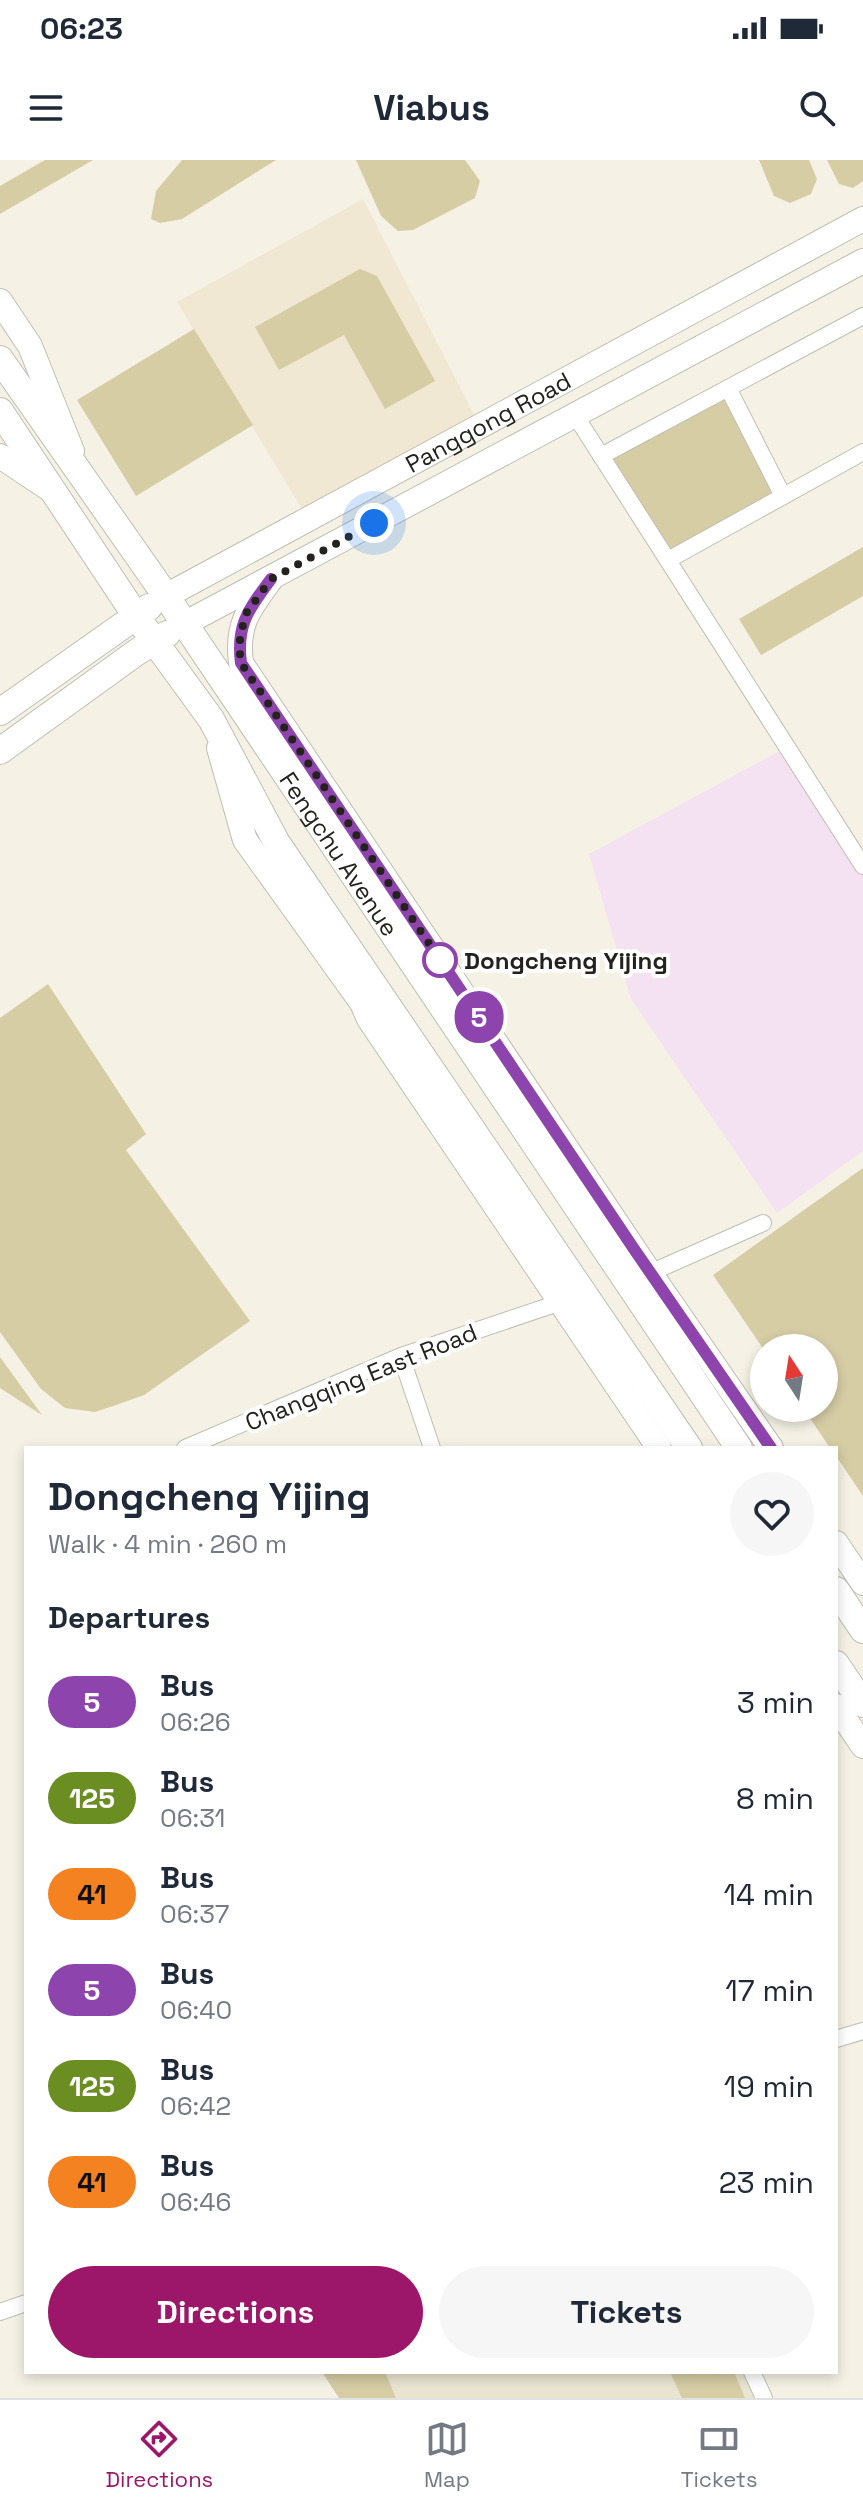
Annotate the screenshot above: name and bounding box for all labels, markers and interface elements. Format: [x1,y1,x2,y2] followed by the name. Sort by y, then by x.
[40,9,123,48] text: 06:23
[373,85,490,131] text: Viabus
[24,86,68,130] icon: menu
[795,86,839,130] icon: search
[400,365,576,479] street label: Panggong Road
[354,503,394,543] your location
[273,766,406,942] street label: Fengchu Avenue
[423,943,457,977] marker: Dongcheng Yijing
[464,945,668,976] place label: Dongcheng Yijing
[453,991,505,1043] line badge: 5
[471,999,487,1035] text: 5
[241,1316,481,1438] street label: Changqing East Road
[750,1334,838,1422] north arrow
[750,1334,838,1422] map controls
[730,1472,814,1556] button: heart
[48,1473,371,1521] text: Dongcheng Yijing
[48,1527,287,1561] text: Walk · 4 min · 260 m
[48,1598,210,1637] text: Departures
[160,1666,214,1705] text: Bus
[737,1683,814,1722] text: 3 min
[84,1684,100,1720] text: 5
[160,1705,231,1739] text: 06:26
[160,1762,214,1801] text: Bus
[736,1779,814,1818] text: 8 min
[69,1780,115,1816] text: 125
[160,1801,225,1835] text: 06:31
[160,1858,214,1897] text: Bus
[723,1875,814,1914] text: 14 min
[77,1876,107,1912] text: 41
[160,1897,230,1931] text: 06:37
[160,1954,214,1993] text: Bus
[725,1971,814,2010] text: 17 min
[84,1972,100,2008] text: 5
[160,1993,232,2027] text: 06:40
[160,2050,214,2089] text: Bus
[724,2067,814,2106] text: 19 min
[69,2068,115,2104] text: 125
[160,2089,231,2123] text: 06:42
[160,2146,214,2185] text: Bus
[719,2163,814,2202] text: 23 min
[77,2164,107,2200] text: 41
[160,2185,231,2219] text: 06:46
[48,2266,423,2358] button: Directions
[439,2266,814,2358] button: Tickets
[105,2417,213,2493] tab: Directions
[424,2417,470,2493] tab: Map
[681,2417,758,2493] tab: Tickets

